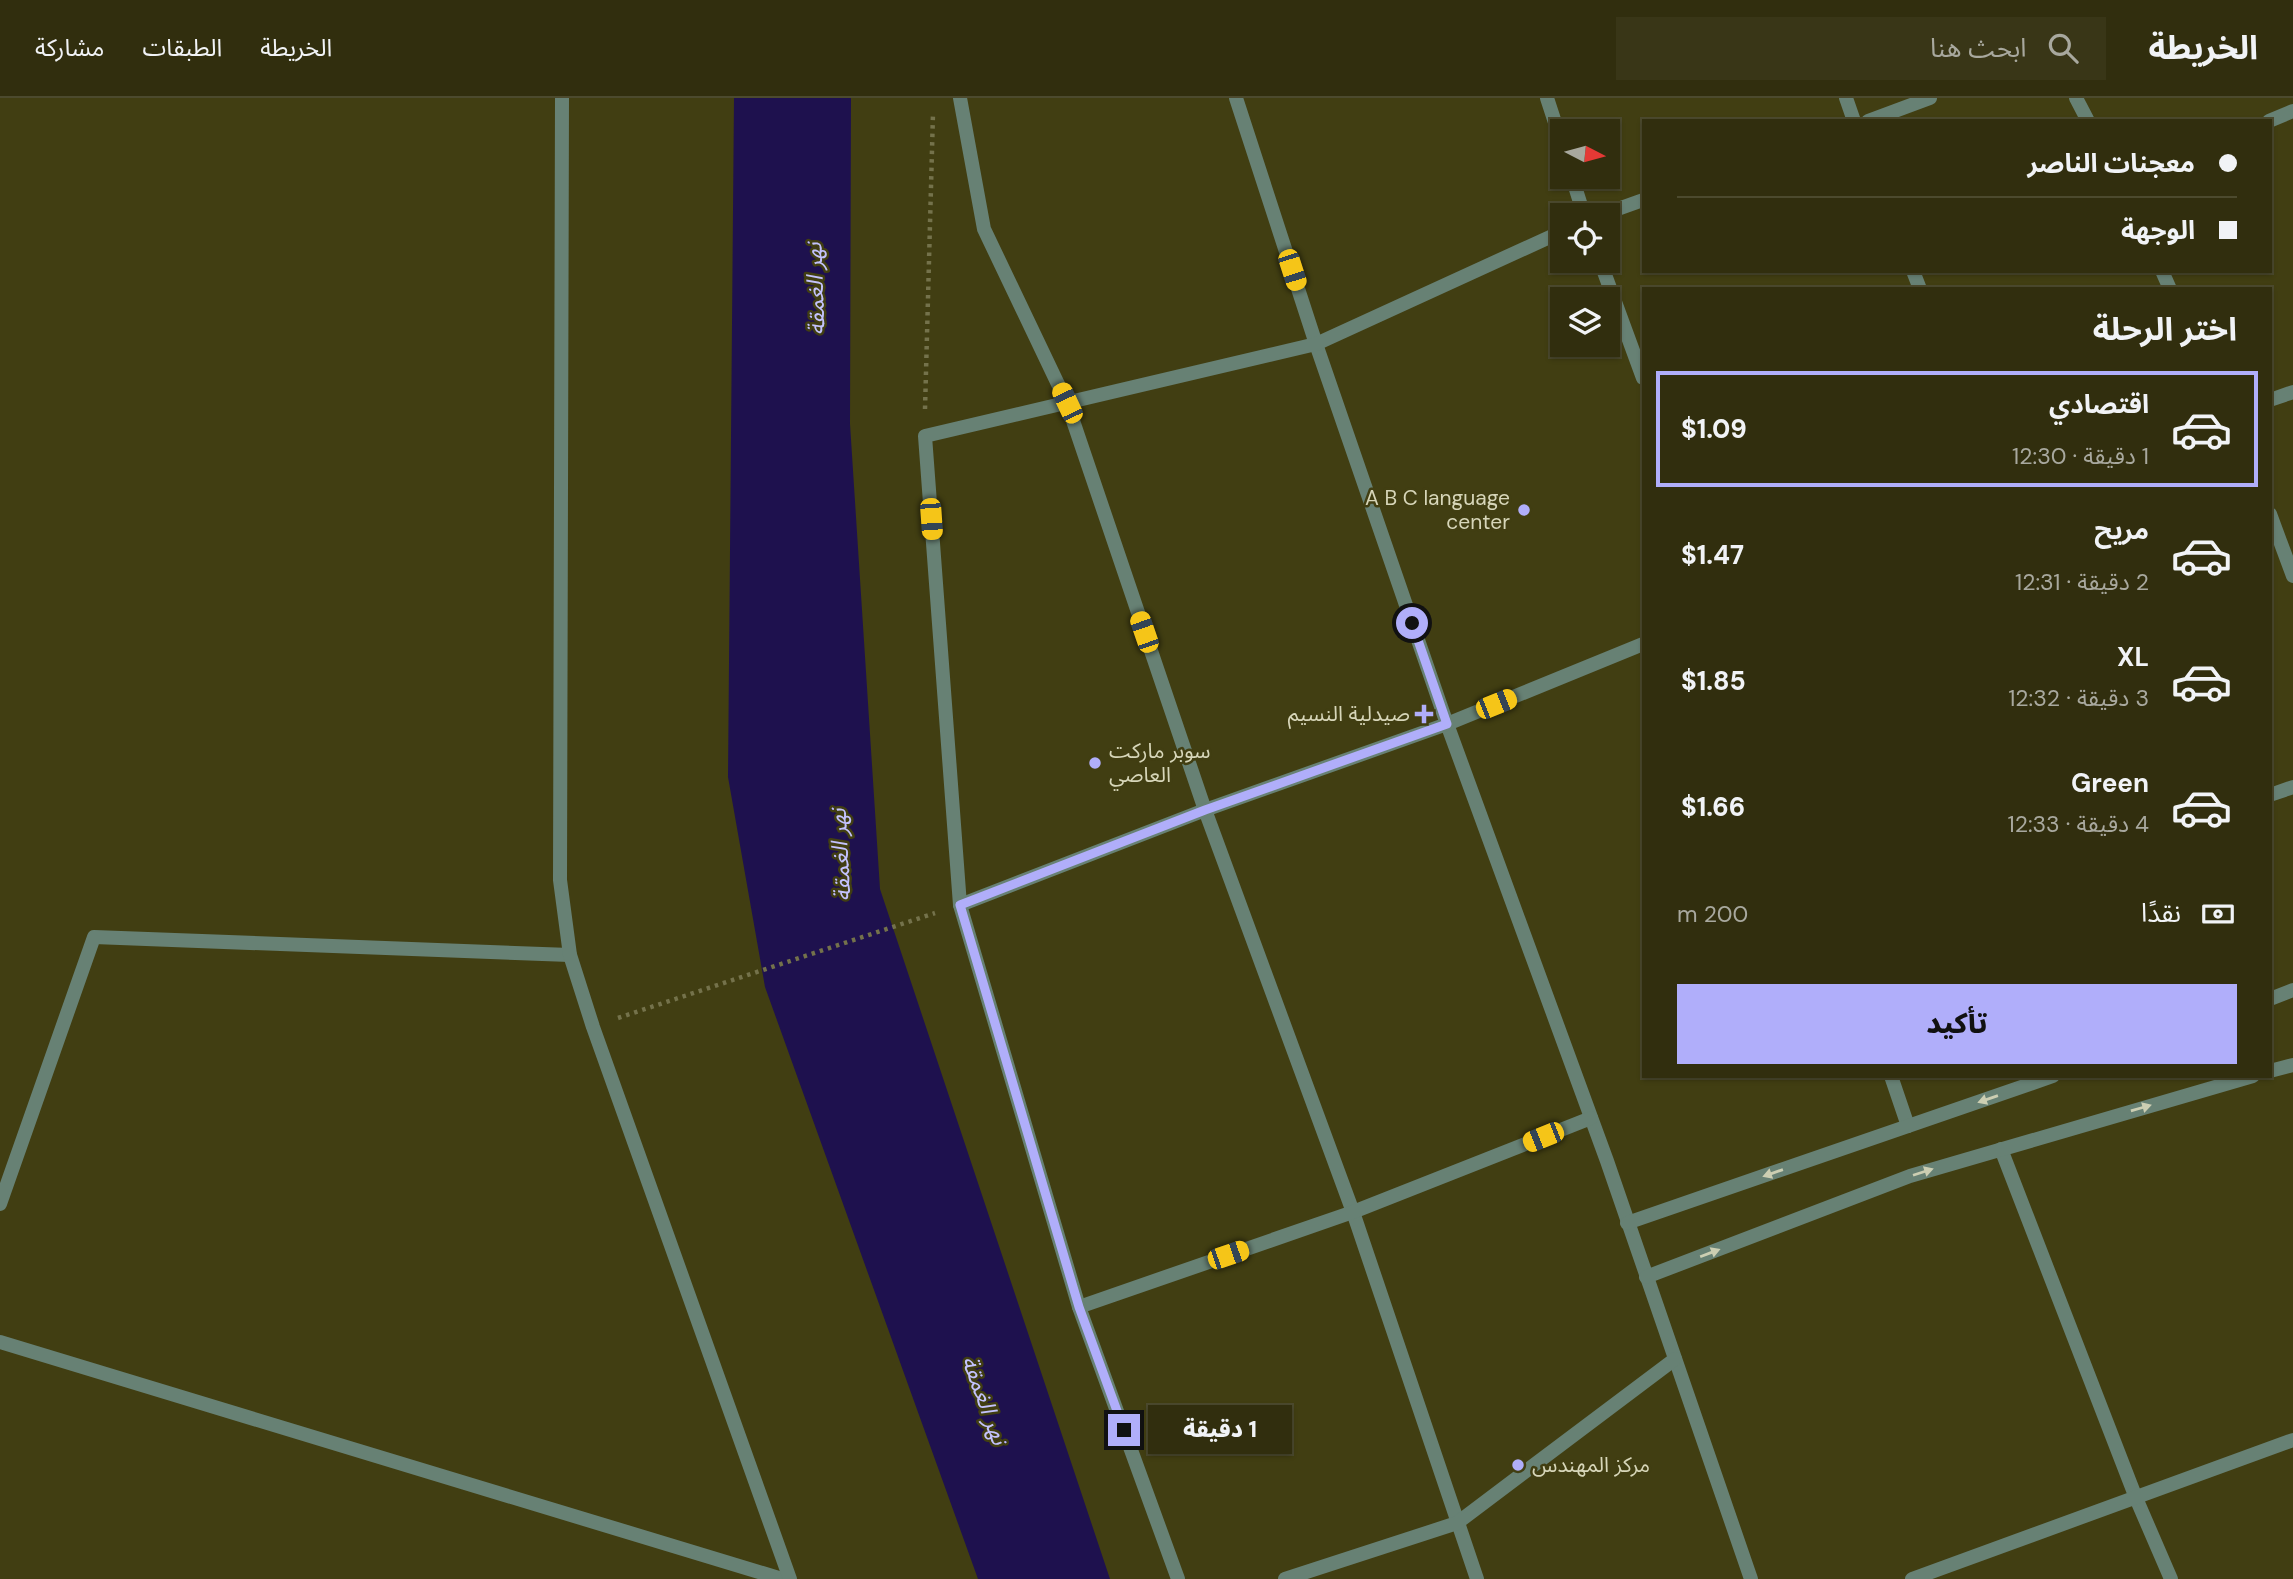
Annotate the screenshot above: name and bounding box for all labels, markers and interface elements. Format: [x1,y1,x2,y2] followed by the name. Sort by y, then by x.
[1616,17,2106,80] search box
[2148,26,2258,69] text: الخريطة
[2044,29,2082,67] icon: search
[1930,31,2026,65] text: ابحث هنا
[35,32,104,63] text: مشاركة
[142,32,222,63] text: الطبقات
[260,32,332,63] text: الخريطة
[1550,119,1620,189] north arrow
[1550,119,1620,357] map controls
[2027,146,2195,180] text: معجنات الناصر
[1550,203,1620,273] button: locate
[2121,213,2195,247] text: الوجهة
[798,240,832,336] water label: نهر الغمقة
[1276,247,1309,293] car
[1550,287,1620,357] button: layers
[2093,308,2237,350] text: اختر الرحلة
[1049,380,1086,426] car
[2049,387,2149,421] text: اقتصادي
[2170,398,2233,461] icon: car
[1681,412,1747,446] text: $1.09
[2012,441,2149,471] text: 1 دقيقة · 12:30
[1365,484,1510,536] place label: A B C language center
[920,497,943,541] car
[1516,502,1532,518] marker: A B C language center
[2094,513,2149,547] text: مريح
[2170,524,2233,587] icon: car
[1681,538,1744,572] text: $1.47
[2015,567,2149,597] text: 2 دقيقة · 12:31
[1396,607,1428,639] route start
[1128,609,1161,655] car
[2117,640,2149,674] text: XL
[2170,650,2233,713] icon: car
[1681,664,1746,698] text: $1.85
[2008,683,2149,713] text: 3 دقيقة · 12:32
[1473,686,1520,722] car
[1288,700,1410,729] place label: صيدلية النسيم
[1416,706,1432,722] marker: صيدلية النسيم
[1109,737,1211,791] place label: سوبر ماركت العاصي
[1087,755,1103,771] marker: سوبر ماركت العاصي
[2071,766,2149,800] text: Green
[2170,776,2233,839] icon: car
[1681,790,1745,824] text: $1.66
[822,806,857,902] water label: نهر الغمقة
[2007,809,2149,839] text: 4 دقيقة · 12:33
[2199,895,2237,933] icon: cash
[2141,896,2181,930] text: نقدًا
[1677,899,1748,929] text: 200 m
[1677,984,2237,1064] button: تأكيد
[1978,1094,1999,1105] one-way arrow
[2131,1103,2152,1113] one-way arrow
[1520,1119,1567,1155] car
[1912,1166,1933,1177] one-way arrow
[1763,1168,1784,1179] one-way arrow
[1205,1238,1252,1272] car
[1700,1247,1721,1258] one-way arrow
[955,1351,1016,1451] water label: نهر الغمقة
[1148,1406,1292,1454] callout: 1 دقيقة
[1108,1414,1140,1446] route end
[1183,1414,1257,1444] text: 1 دقيقة
[1532,1451,1650,1479] place label: مركز المهندس
[1510,1457,1526,1473] marker: مركز المهندس

